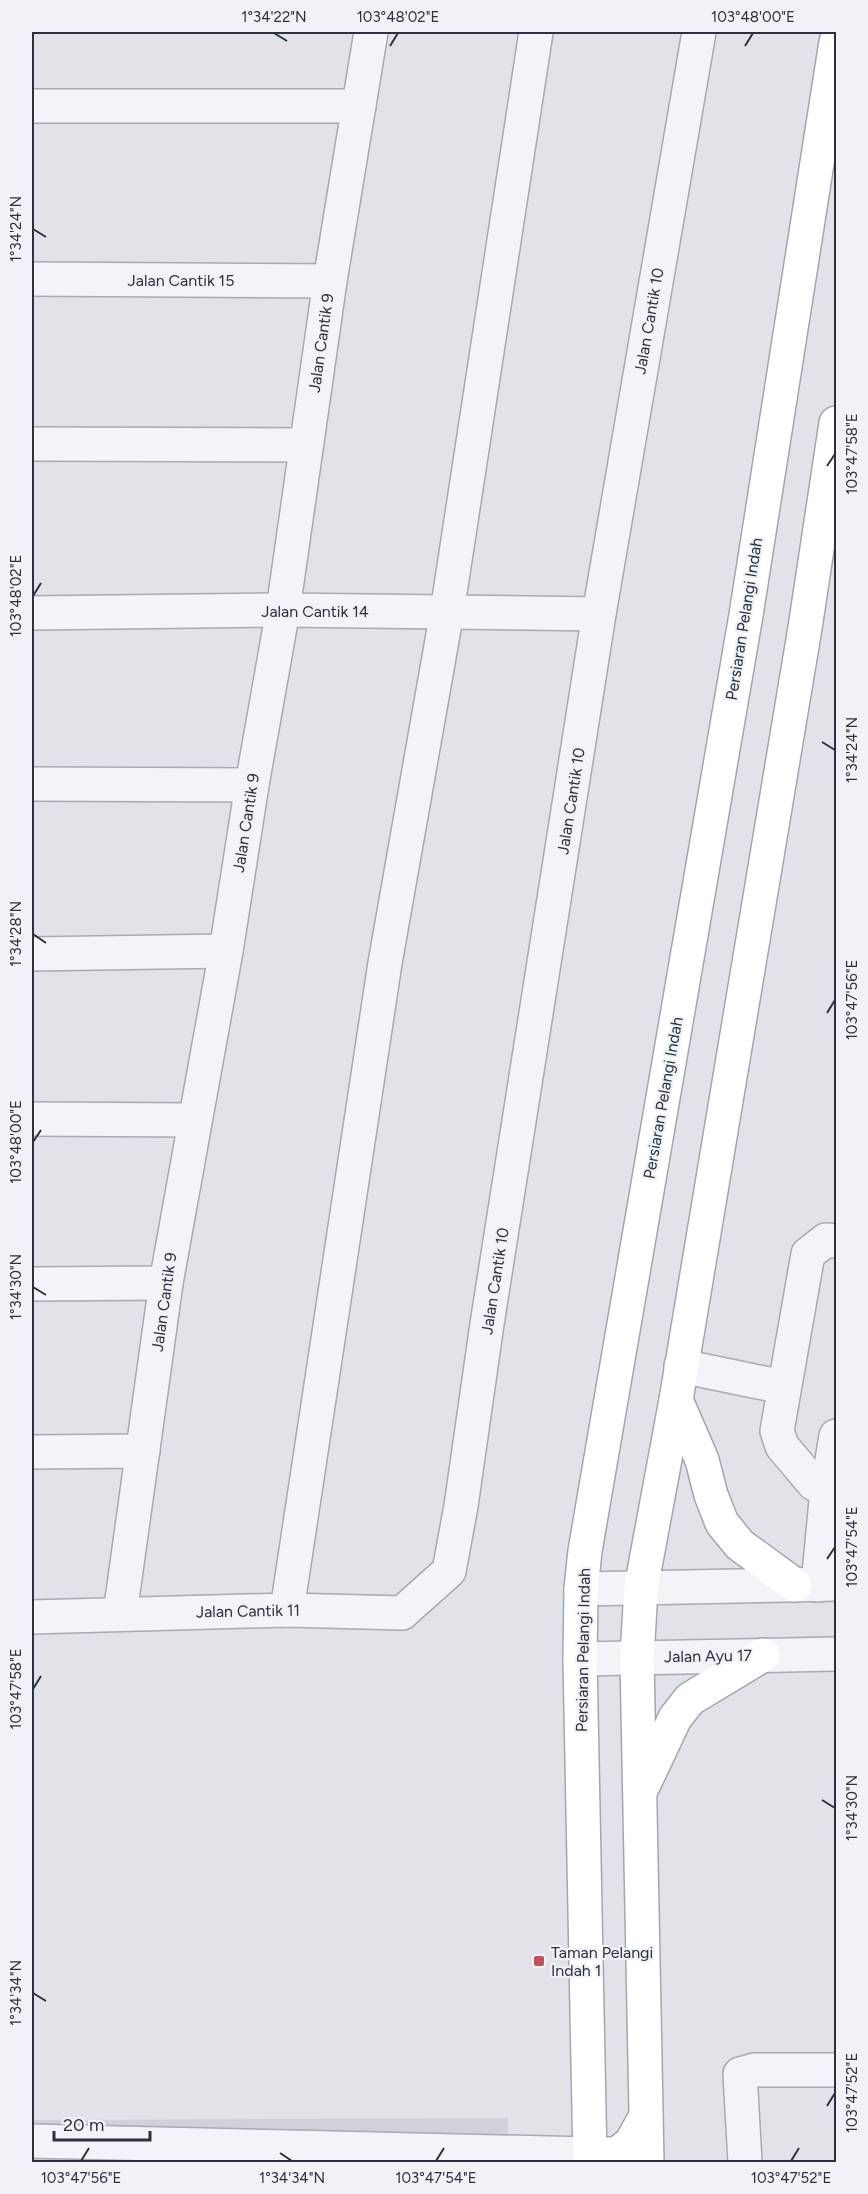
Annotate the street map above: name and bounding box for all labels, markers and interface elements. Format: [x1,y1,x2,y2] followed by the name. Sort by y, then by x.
[241,8,307,26] text: 1°34'22"N
[357,8,439,26] text: 103°48'02"E
[711,8,795,26] text: 103°48'00"E
[7,196,25,262] text: 1°34'24"N
[630,266,668,376] street label: Jalan Cantik 10
[128,271,234,290] street label: Jalan Cantik 15
[305,292,337,394] street label: Jalan Cantik 9
[843,413,861,495] text: 103°47'58"E
[722,536,766,702] street label: Persiaran Pelangi Indah
[7,555,25,637] text: 103°48'02"E
[261,602,369,621] street label: Jalan Cantik 14
[843,717,861,783] text: 1°34'24"N
[553,746,589,856] street label: Jalan Cantik 10
[229,772,263,874] street label: Jalan Cantik 9
[7,901,25,967] text: 1°34'28"N
[843,960,861,1040] text: 103°47'56"E
[639,1015,687,1181] street label: Persiaran Pelangi Indah
[7,1100,25,1184] text: 103°48'00"E
[477,1226,513,1336] street label: Jalan Cantik 10
[148,1251,180,1353] street label: Jalan Cantik 9
[7,1254,25,1320] text: 1°34'30"N
[843,1506,861,1588] text: 103°47'54"E
[572,1568,594,1732] street label: Persiaran Pelangi Indah
[196,1601,300,1621] street label: Jalan Cantik 11
[664,1646,753,1666] street label: Jalan Ayu 17
[7,1648,25,1730] text: 103°47'58"E
[843,1775,861,1841] text: 1°34'30"N
[551,1943,653,1980] place label: Taman Pelangi Indah 1
[532,1954,546,1968] marker: Taman Pelangi Indah 1
[7,1960,25,2026] text: 1°34'34"N
[843,2053,861,2133] text: 103°47'52"E
[54,2104,150,2142] scale bar
[63,2114,104,2136] text: 20 m
[41,2169,121,2187] text: 103°47'56"E
[259,2169,325,2187] text: 1°34'34"N
[395,2169,477,2187] text: 103°47'54"E
[751,2169,831,2187] text: 103°47'52"E

